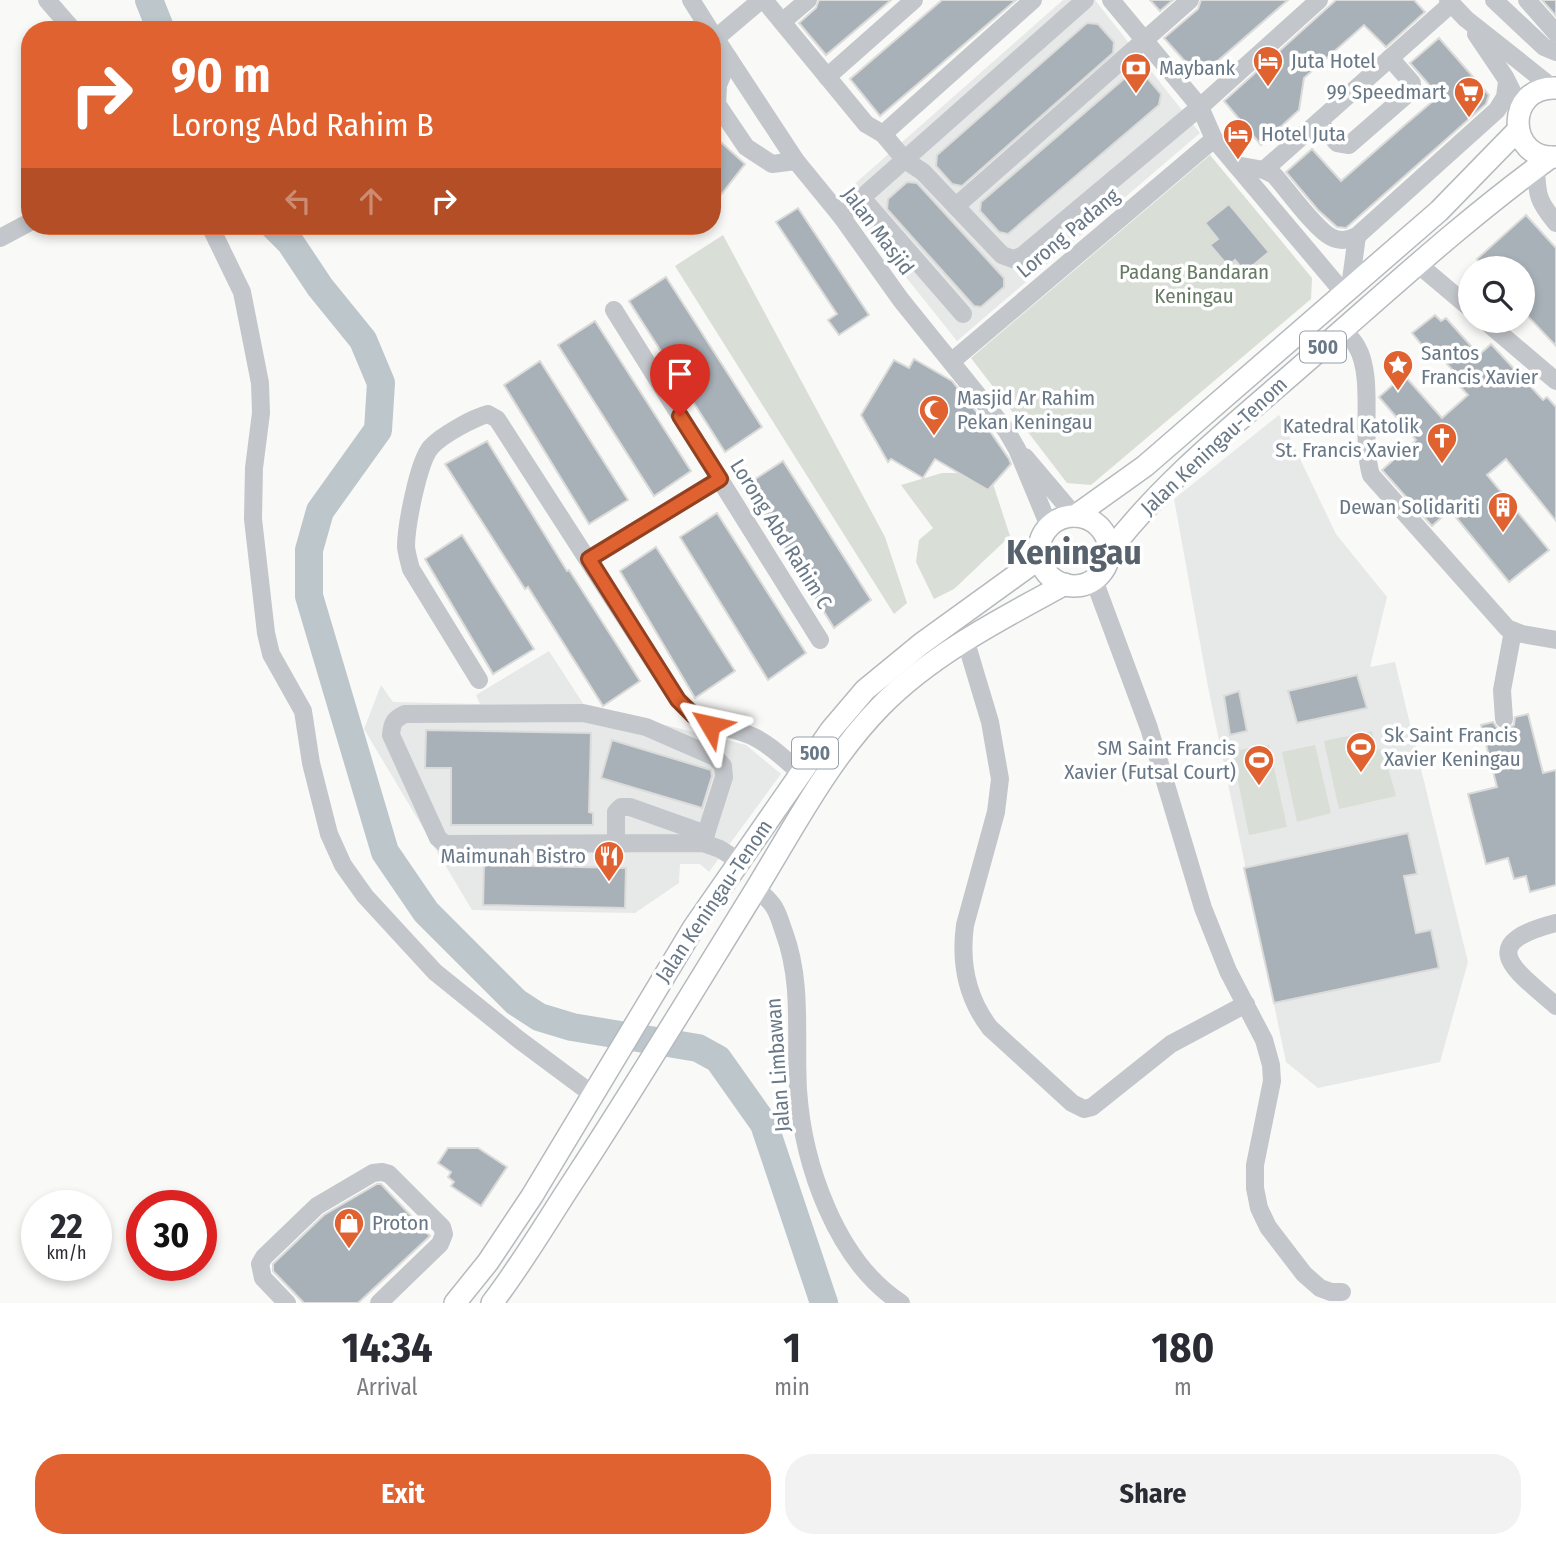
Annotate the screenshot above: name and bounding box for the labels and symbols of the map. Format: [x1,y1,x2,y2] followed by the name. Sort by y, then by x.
[1251,44,1285,88] hotel icon: Juta Hotel
[1291,48,1376,74] place label: Juta Hotel
[1119,51,1153,95] bank icon: Maybank
[1159,55,1236,81] place label: Maybank
[1452,75,1486,119] supermarket icon: 99 Speedmart
[1326,79,1446,105] place label: 99 Speedmart
[1221,117,1255,161] hotel icon: Hotel Juta
[1261,121,1346,147] place label: Hotel Juta
[836,182,920,280] street label: Jalan Masjid
[1011,182,1125,284] street label: Lorong Padang
[1119,259,1269,309] park label: Padang Bandaran Keningau
[1300,332,1346,362] road number: 500
[1421,340,1539,390] place label: Santos Francis Xavier
[650,344,710,416] pin
[1381,348,1415,392] place icon: Santos Francis Xavier
[1135,371,1293,521] street label: Jalan Keningau-Tenom
[957,385,1095,435] place label: Masjid Ar Rahim Pekan Keningau
[917,393,951,437] mosque icon: Masjid Ar Rahim Pekan Keningau
[1275,413,1420,463] place label: Katedral Katolik St. Francis Xavier
[1425,421,1459,465] church icon: Katedral Katolik St. Francis Xavier
[725,454,838,614] street label: Lorong Abd Rahim C
[1486,490,1520,534] building icon: Dewan Solidariti
[1339,494,1480,520] place label: Dewan Solidariti
[1006,531,1142,573] district label: Keningau
[673,688,747,762] position arrow
[1384,722,1521,772] place label: Sk Saint Francis Xavier Keningau
[1344,730,1378,774] sports icon: Sk Saint Francis Xavier Keningau
[1064,735,1236,785] place label: SM Saint Francis Xavier (Futsal Court)
[792,738,838,768] road number: 500
[1242,743,1276,787] sports icon: SM Saint Francis Xavier (Futsal Court)
[650,815,778,987] street label: Jalan Keningau-Tenom
[592,839,626,883] restaurant icon: Maimunah Bistro
[441,843,586,869] place label: Maimunah Bistro
[760,997,796,1133] street label: Jalan Limbawan
[126,1190,217,1281] speed limit sign: 30
[332,1206,366,1250] shop icon: Proton
[372,1210,429,1236] place label: Proton

